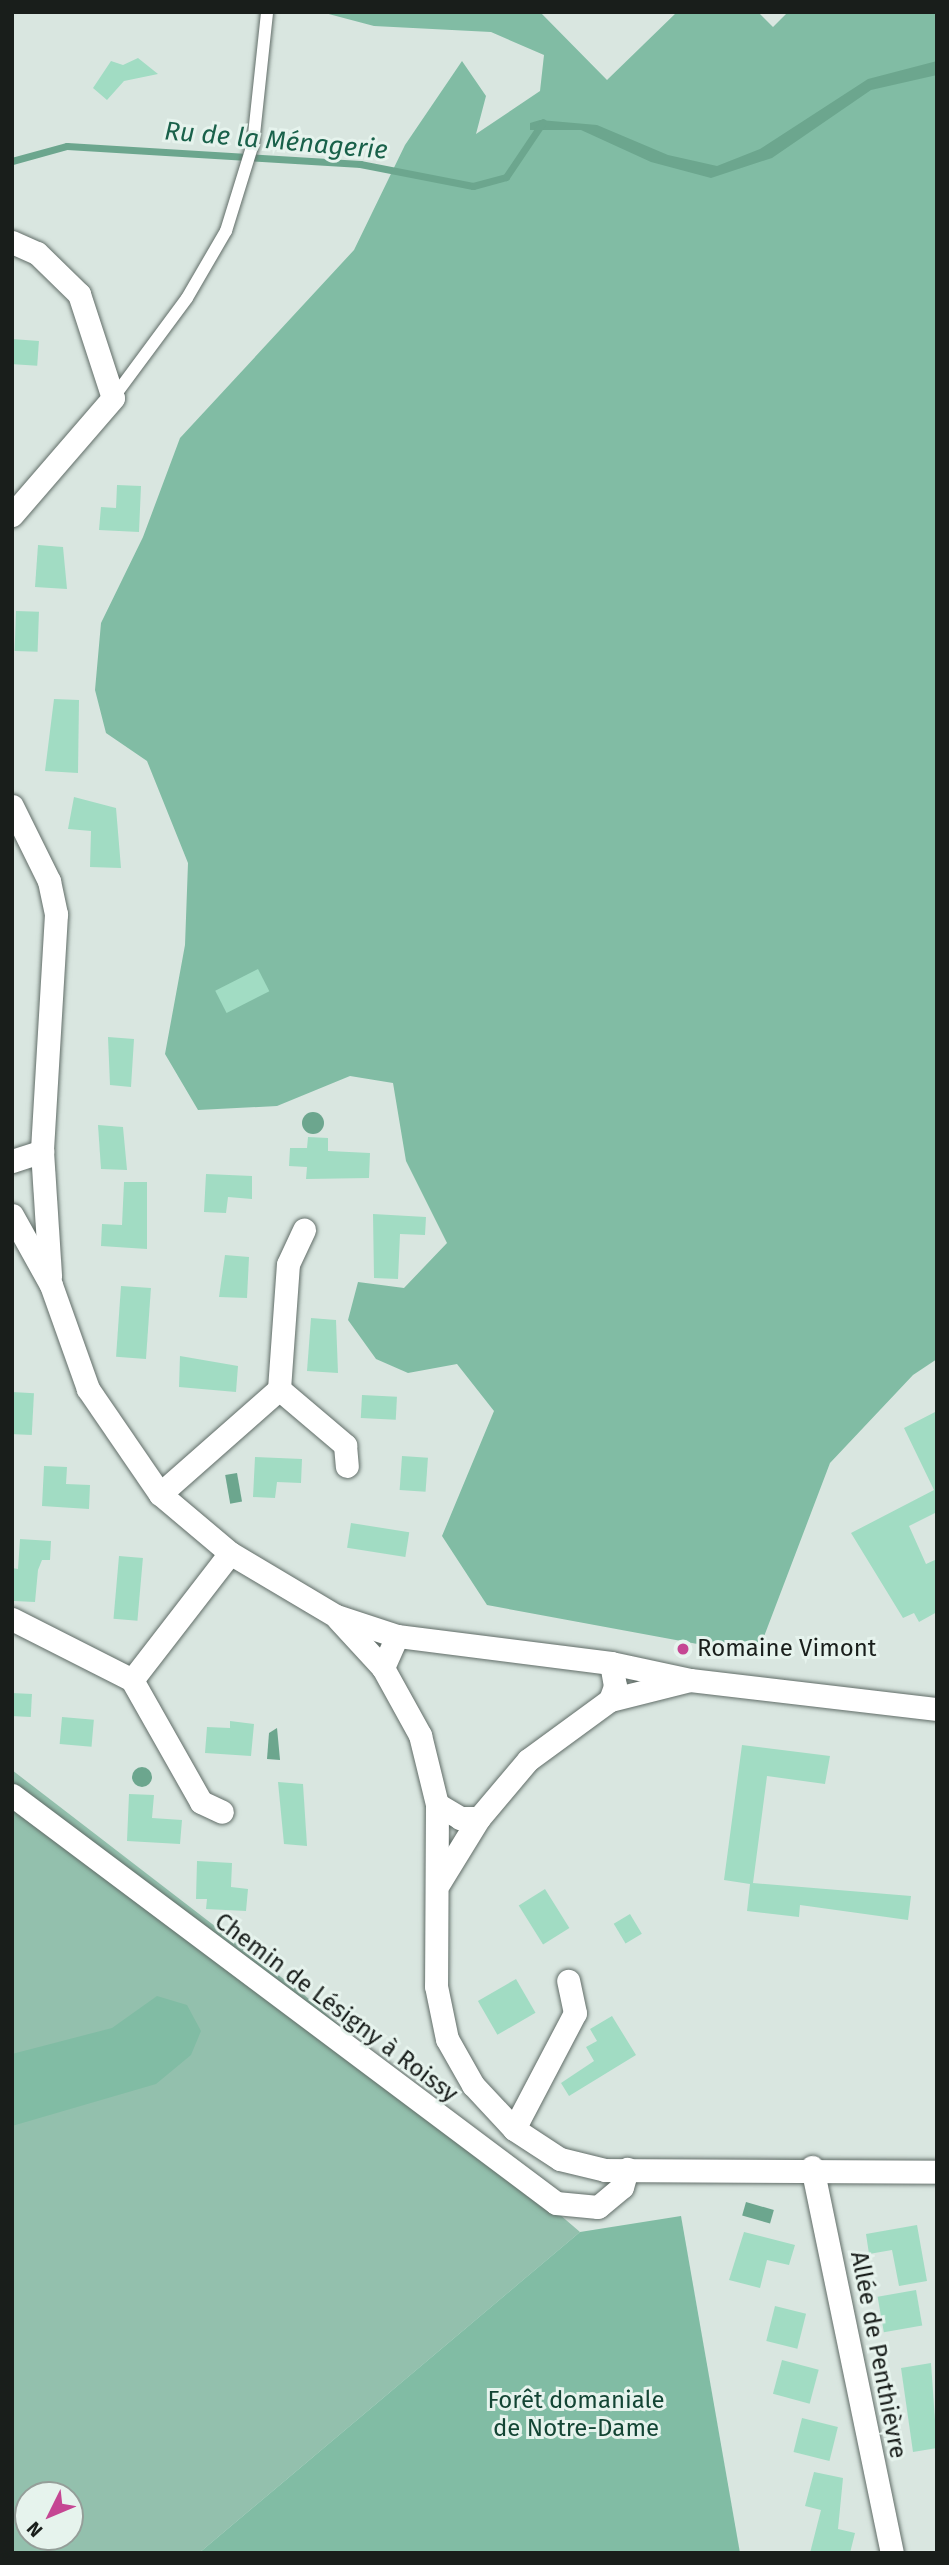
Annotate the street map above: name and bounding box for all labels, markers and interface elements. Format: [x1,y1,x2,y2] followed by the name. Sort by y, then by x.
[163,116,389,166] water label: Ru de la Ménagerie
[697,1635,876,1663] place label: Romaine Vimont
[675,1641,691,1657] marker: Romaine Vimont
[209,1907,463,2109] street label: Chemin de Lésigny à Roissy
[844,2249,912,2461] street label: Allée de Penthièvre
[487,2387,665,2443] park label: Forêt domaniale de Notre-Dame
[14,2481,84,2551] north arrow
[22,2517,47,2542] text: N

